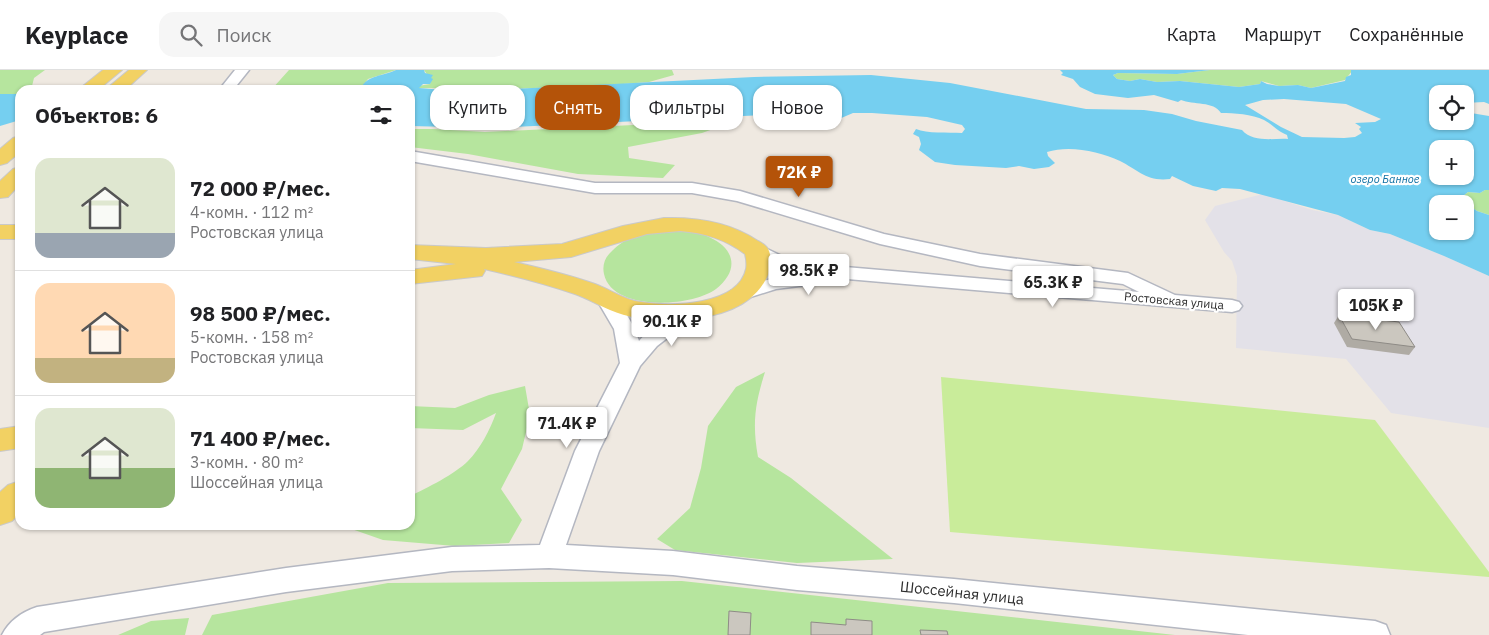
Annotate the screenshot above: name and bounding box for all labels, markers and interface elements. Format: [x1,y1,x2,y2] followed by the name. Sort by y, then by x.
[159,12,509,57] search box
[25,19,129,51] text: Keyplace
[177,21,205,49] icon: search
[217,23,272,47] text: Поиск
[1167,23,1216,46] text: Карта
[1244,23,1321,46] text: Маршрут
[1349,23,1464,46] text: Сохранённые
[430,85,525,130] chip: Купить
[535,85,620,130] chip: Снять
[630,85,743,130] chip: Фильтры
[753,85,842,130] chip: Новое
[1429,85,1474,240] map controls
[1429,85,1474,130] button: locate
[35,101,158,129] text: Объектов: 6
[367,101,395,129] icon: filters
[1429,140,1474,185] button: +
[764,156,834,198] pin: 72K ₽
[777,162,821,182] text: 72K ₽
[1351,172,1420,186] water label: озеро Банное
[190,174,331,202] text: 72 000 ₽/мес.
[75,178,135,238] icon: home
[1429,195,1474,240] button: −
[190,202,313,222] text: 4-комн. · 112 m²
[190,222,324,242] text: Ростовская улица
[763,254,855,296] pin: 98.5K ₽
[779,260,839,280] text: 98.5K ₽
[1007,266,1099,308] pin: 65.3K ₽
[1023,272,1083,292] text: 65.3K ₽
[1335,288,1417,331] pin: 105K ₽
[1123,289,1225,312] street label: Ростовская улица
[1349,295,1403,315] text: 105K ₽
[190,299,331,327] text: 98 500 ₽/мес.
[75,303,135,363] icon: home
[626,304,718,347] pin: 90.1K ₽
[642,311,702,331] text: 90.1K ₽
[190,327,313,347] text: 5-комн. · 158 m²
[190,347,324,367] text: Ростовская улица
[521,406,613,449] pin: 71.4K ₽
[537,413,597,433] text: 71.4K ₽
[190,424,331,452] text: 71 400 ₽/мес.
[75,428,135,488] icon: home
[190,452,304,472] text: 3-комн. · 80 m²
[190,472,323,492] text: Шоссейная улица
[899,577,1025,608] street label: Шоссейная улица

